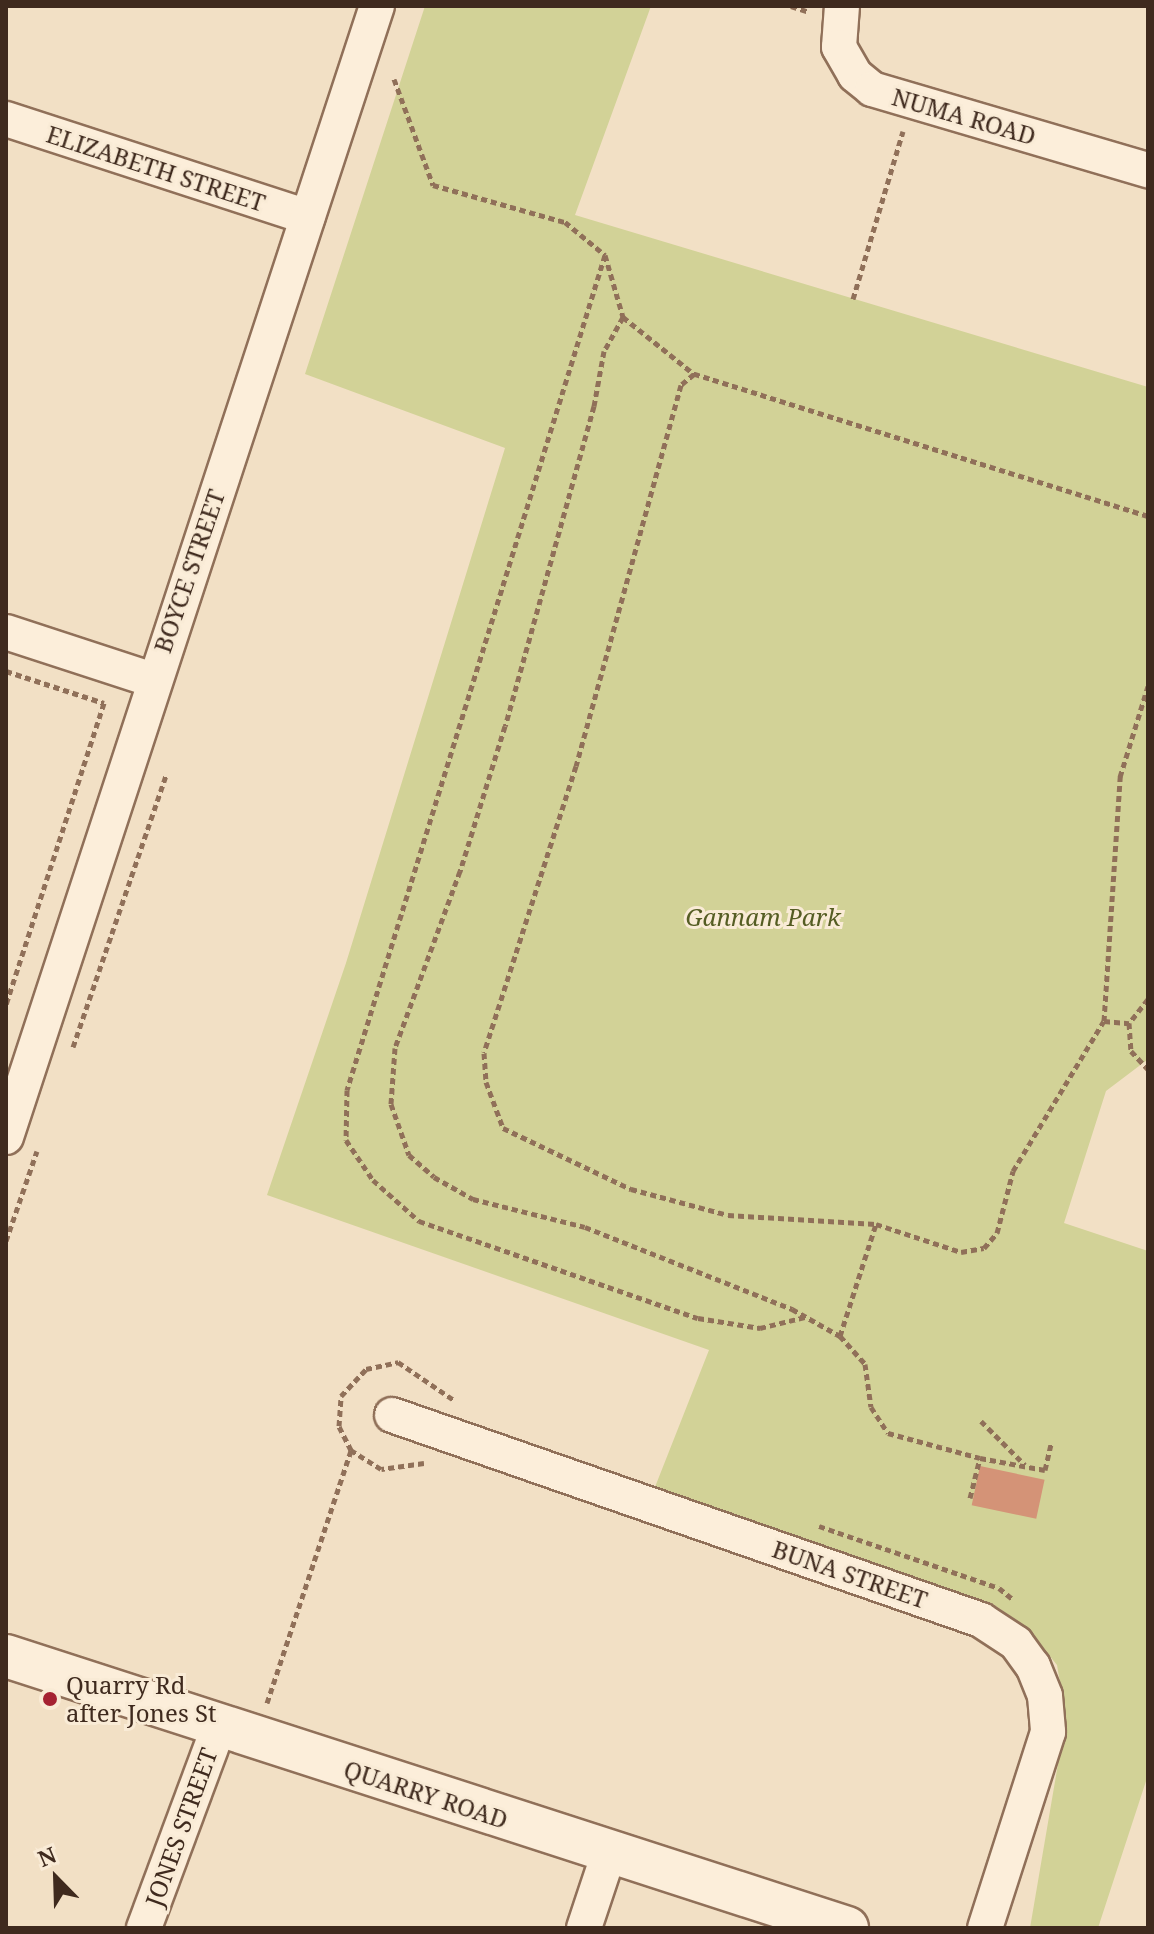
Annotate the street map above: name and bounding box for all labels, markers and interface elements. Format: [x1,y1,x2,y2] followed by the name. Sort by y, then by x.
[889,82,1039,150] street label: NUMA ROAD
[43,119,269,217] street label: ELIZABETH STREET
[148,486,230,656] street label: BOYCE STREET
[685,903,841,931] park label: Gannam Park
[769,1534,931,1614] street label: BUNA STREET
[66,1671,217,1727] place label: Quarry Rd after Jones St
[41,1690,59,1708] marker: Quarry Rd after Jones St
[139,1744,223,1910] street label: JONES STREET
[341,1754,511,1834] street label: QUARRY ROAD
[16,1838,96,1918] north arrow
[33,1839,60,1873] text: N

